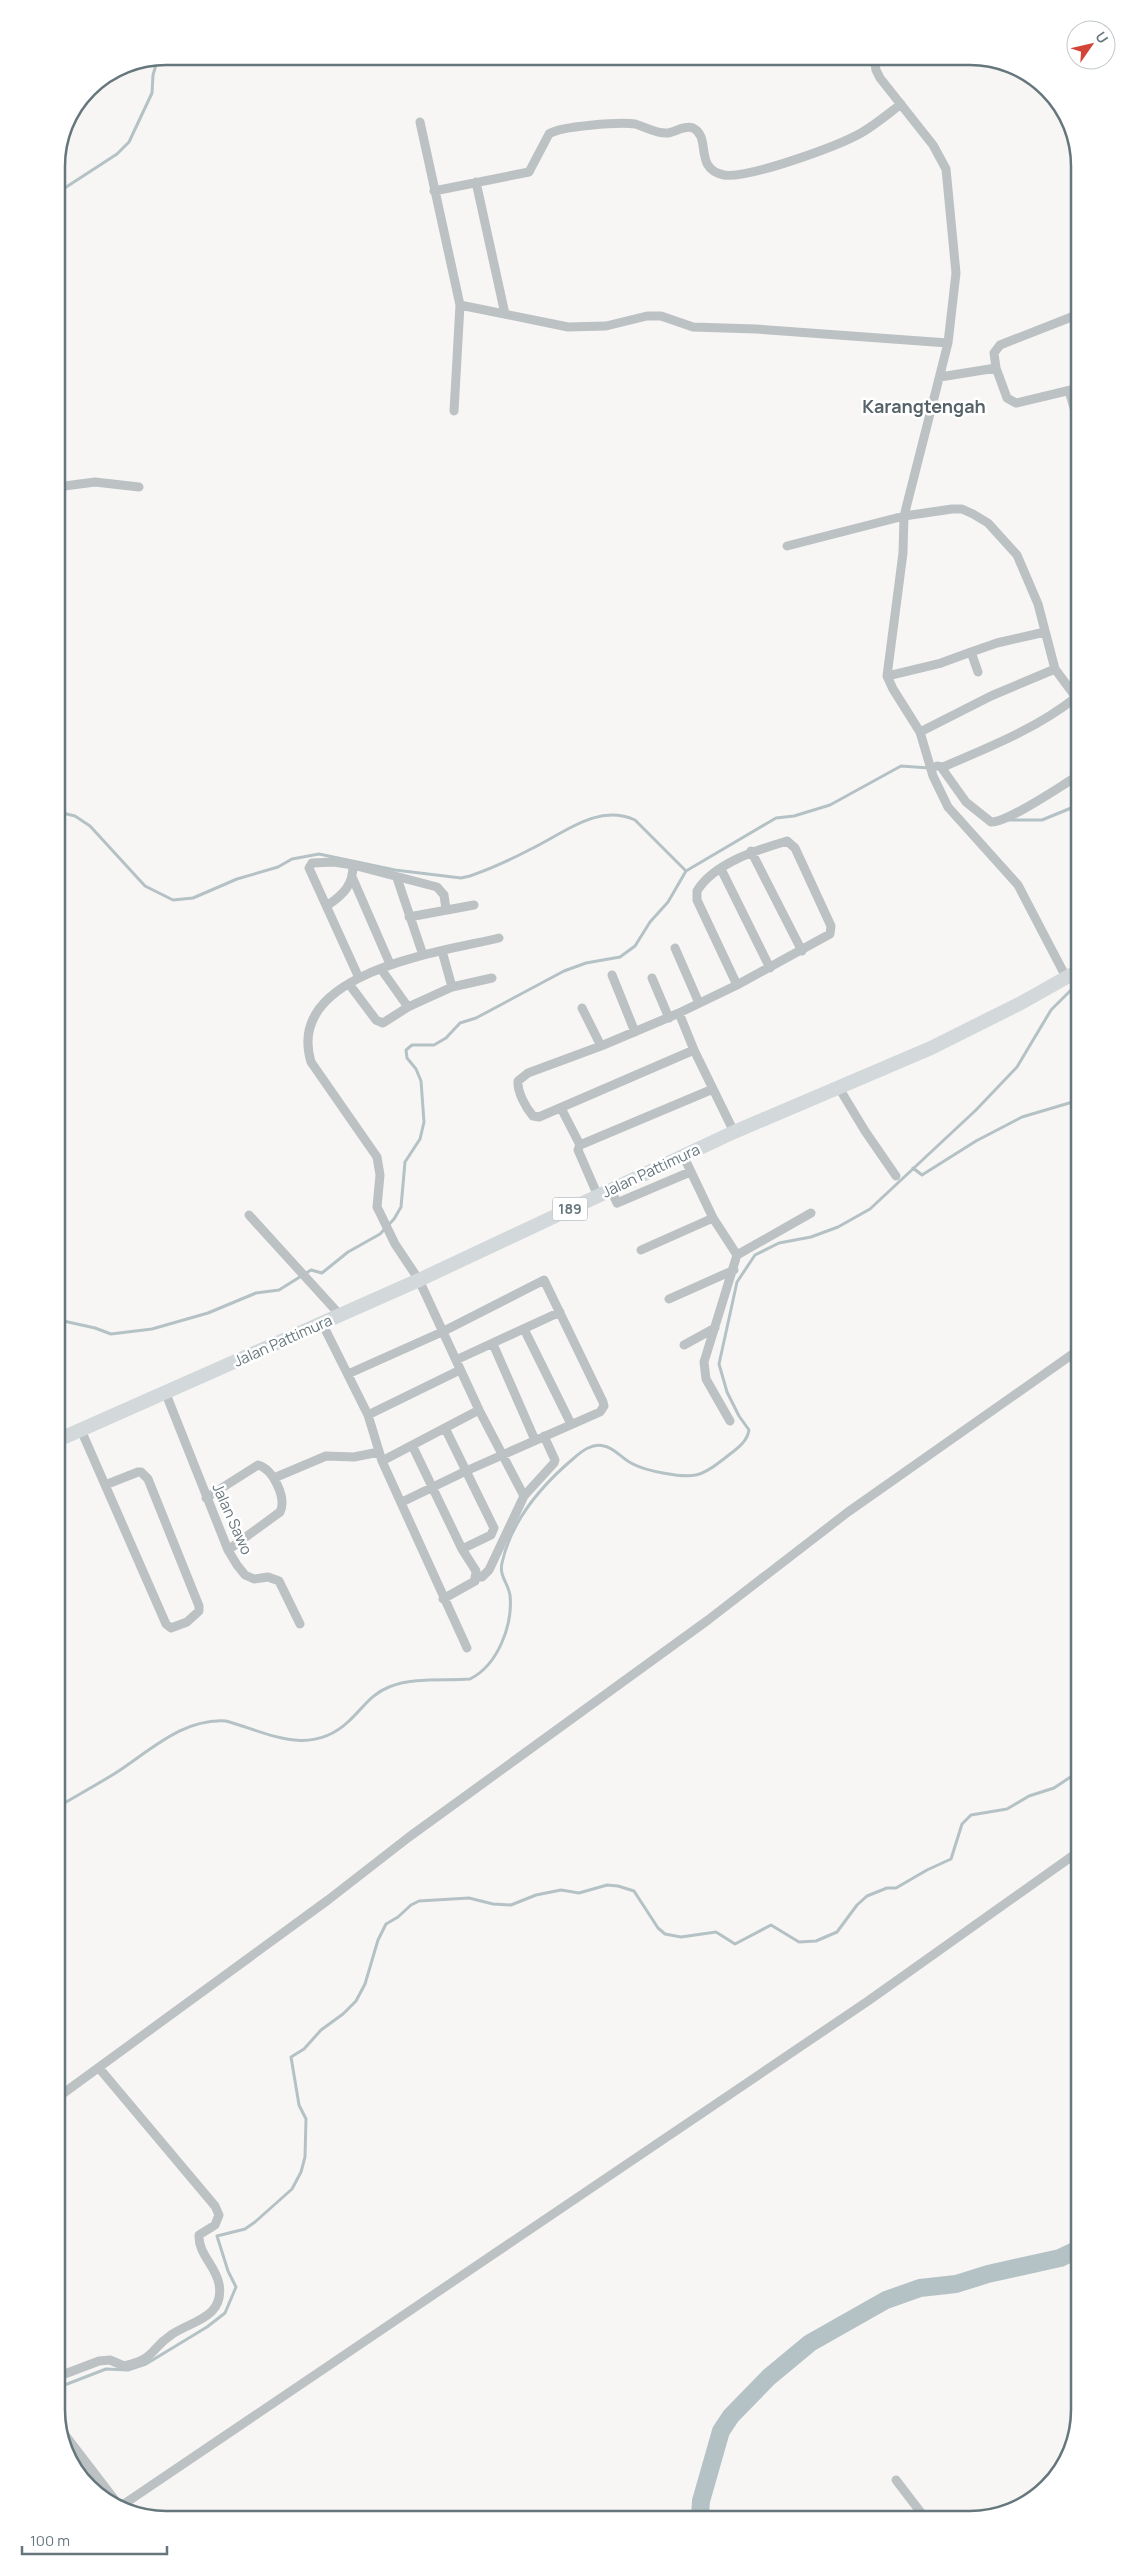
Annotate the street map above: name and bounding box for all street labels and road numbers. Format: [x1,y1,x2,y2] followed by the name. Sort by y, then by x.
[598,1139,703,1202] street label: Jalan Pattimura
[552,1198,588,1220] road number: 189
[230,1309,335,1372] street label: Jalan Pattimura
[207,1480,258,1558] street label: Jalan Sawo

